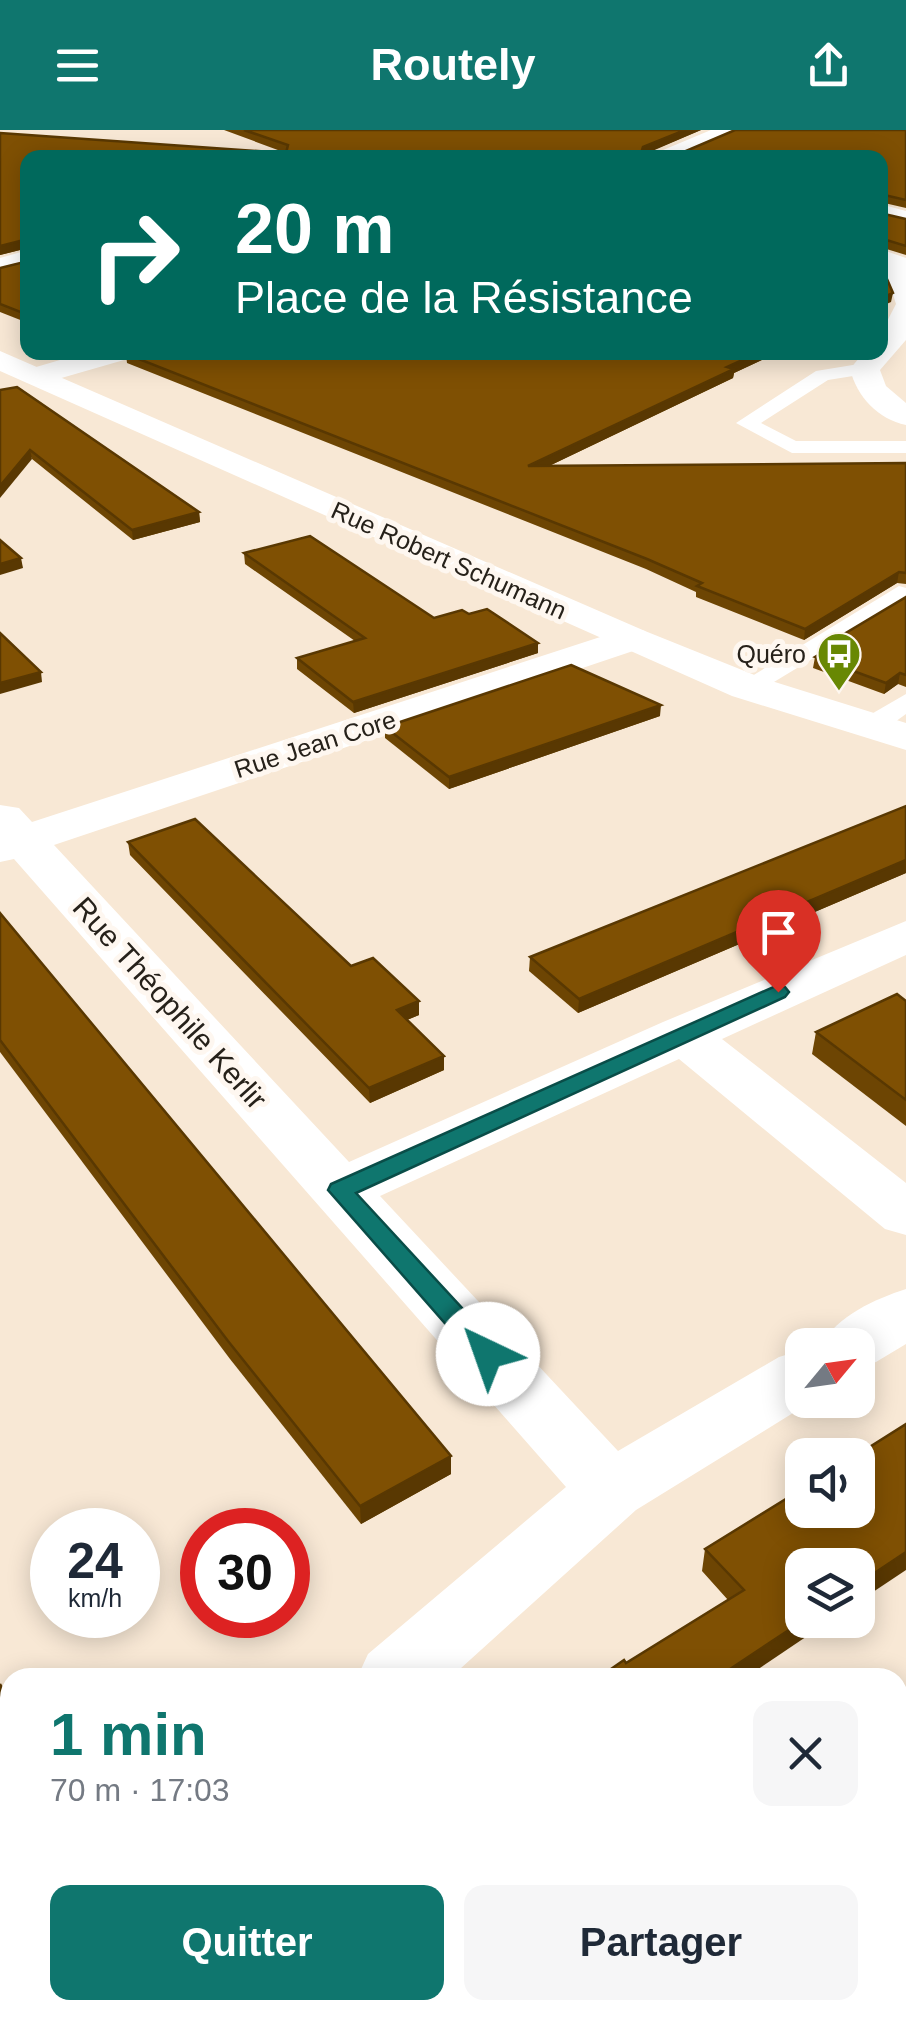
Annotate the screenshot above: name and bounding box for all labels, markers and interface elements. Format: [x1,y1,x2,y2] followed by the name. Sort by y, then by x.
[50,38,105,93] icon: menu
[801,38,856,93] icon: share
[370,39,536,90] text: Routely
[70,190,200,320] icon: right
[235,190,395,268] text: 20 m
[235,272,693,323] text: Place de la Résistance
[327,495,571,625] street label: Rue Robert Schumann
[816,631,862,692] bus stop icon: Quéro
[737,640,806,668] place label: Quéro
[231,705,399,783] street label: Rue Jean Core
[736,890,821,993] pin
[66,891,274,1115] street label: Rue Théophile Kerlir
[751,905,806,960] icon: arrive
[436,1302,540,1406] position arrow
[785,1328,875,1418] north arrow
[785,1328,875,1638] map controls
[785,1438,875,1528] button: sound
[180,1508,310,1638] speed limit sign: 30
[67,1533,123,1589] text: 24
[785,1548,875,1638] button: layers
[68,1584,122,1612] text: km/h
[50,1701,207,1768] text: 1 min
[753,1701,858,1806] button: close
[50,1772,230,1808] text: 70 m · 17:03
[50,1885,444,2000] button: Quitter
[464,1885,858,2000] button: Partager

